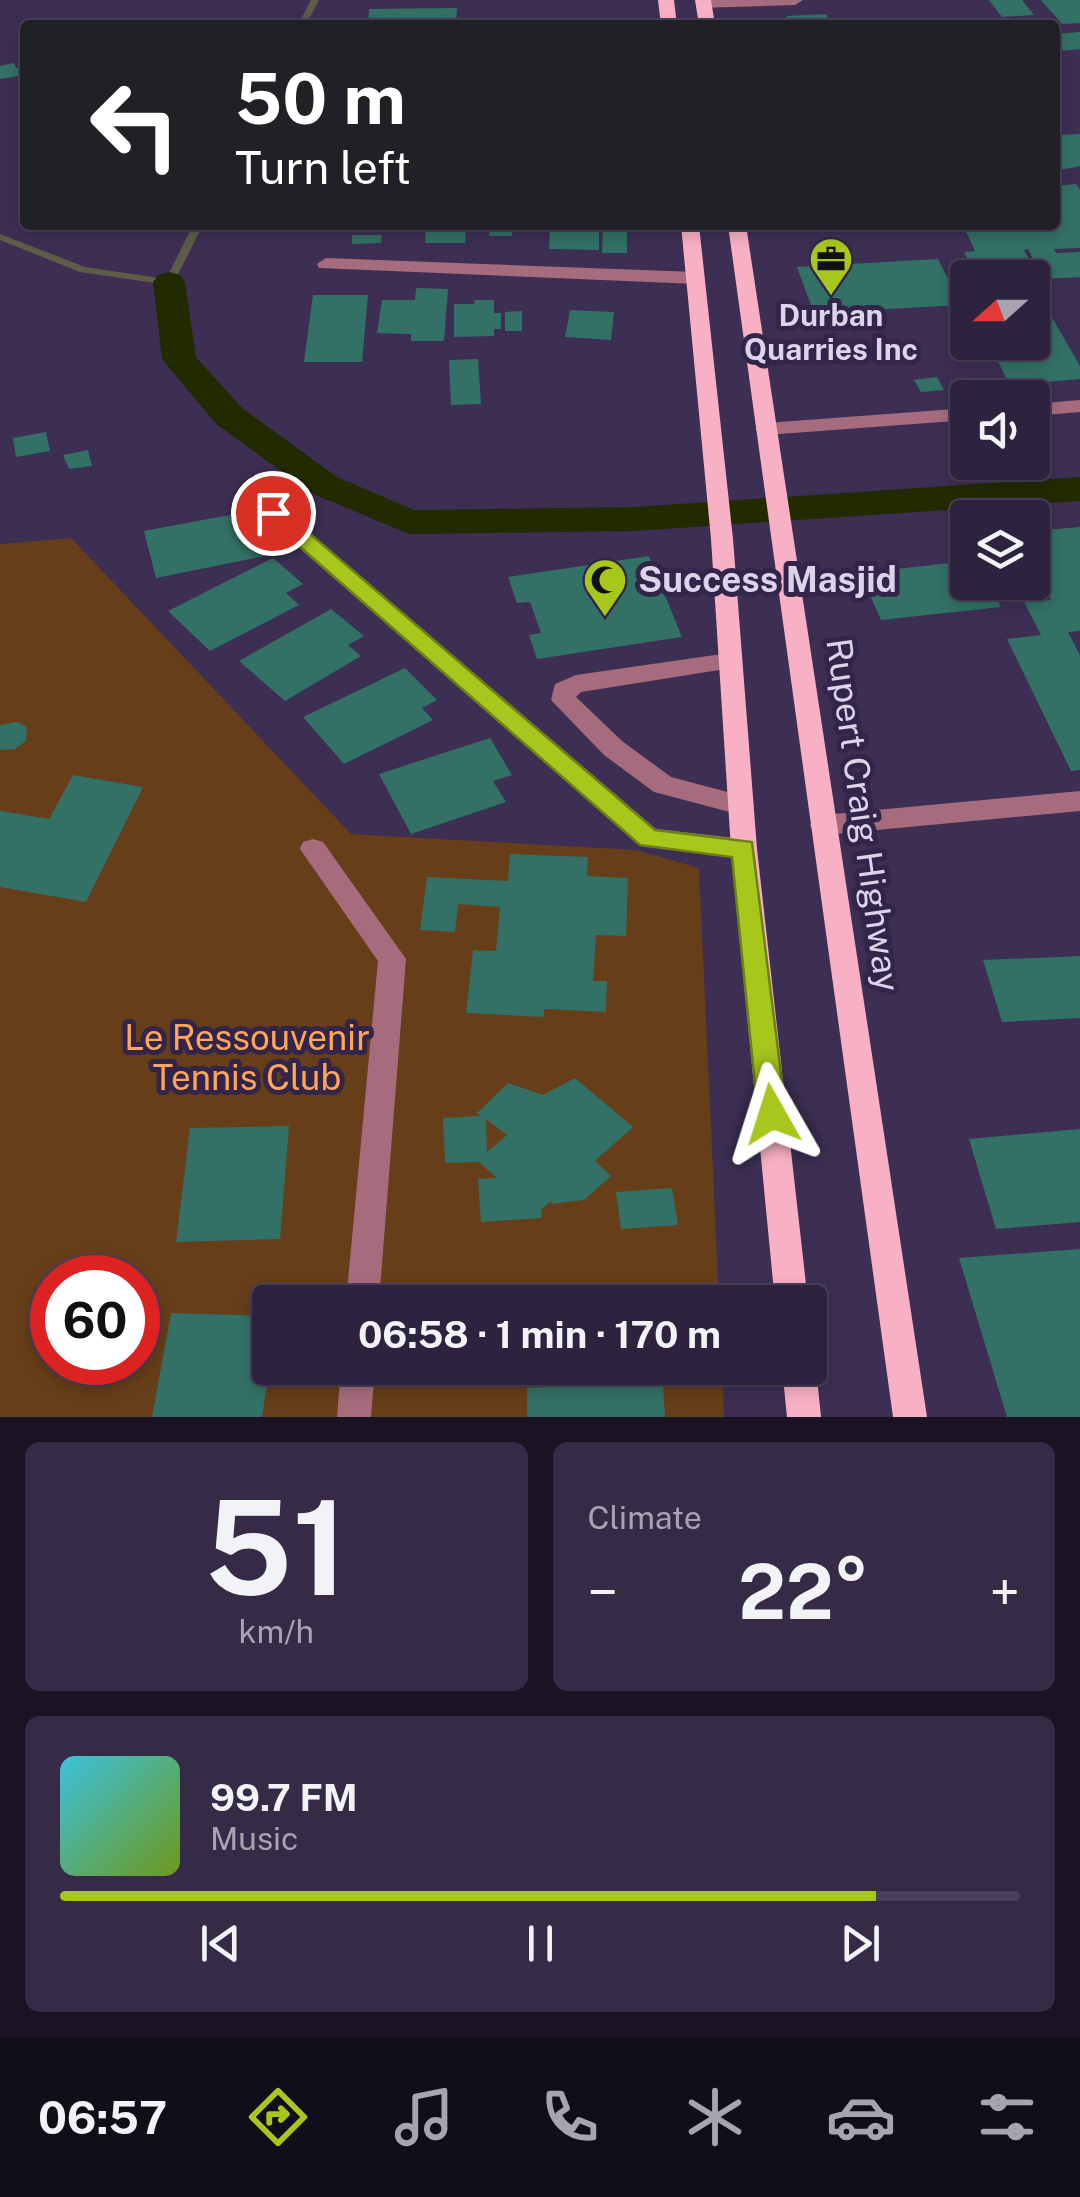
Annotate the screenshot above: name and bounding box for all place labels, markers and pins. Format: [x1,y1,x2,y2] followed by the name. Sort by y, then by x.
[808,236,854,297] office icon: Durban Quarries Inc
[744,297,918,367] place label: Durban Quarries Inc
[231,471,316,556] pin
[582,557,628,618] mosque icon: Success Masjid
[638,559,897,600] place label: Success Masjid

